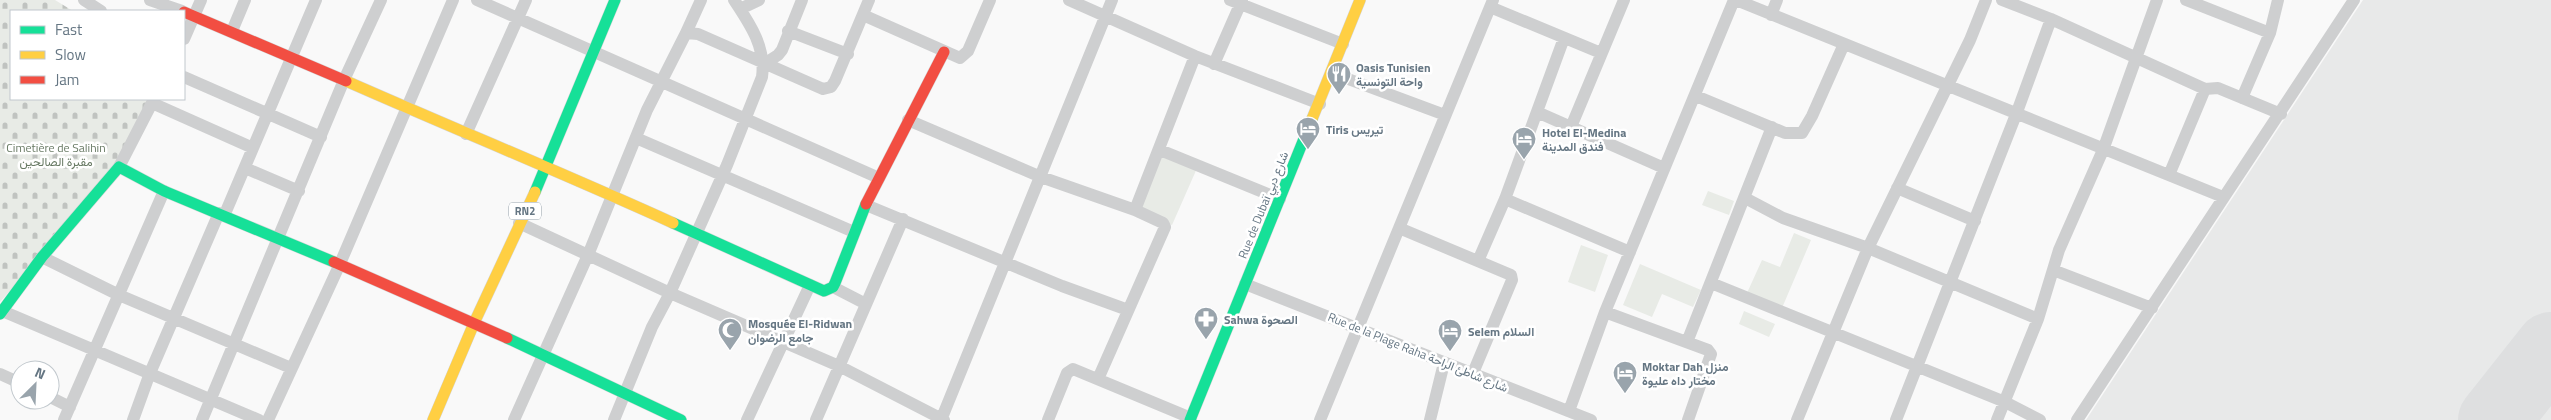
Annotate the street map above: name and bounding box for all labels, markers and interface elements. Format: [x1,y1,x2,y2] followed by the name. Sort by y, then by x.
[10,10,185,100] legend
[55,18,83,41] text: Fast
[55,43,86,66] text: Slow
[1356,58,1431,91] place label: Oasis Tunisien واحة التونسية
[1326,61,1352,95] restaurant icon: Oasis Tunisien واحة التونسية
[55,68,79,91] text: Jam
[1295,116,1321,150] hotel icon: Tiris تيريس
[1326,120,1384,139] place label: Tiris تيريس
[1542,123,1626,156] place label: Hotel El-Medina فندق المدينة
[1511,126,1537,160] hotel icon: Hotel El-Medina فندق المدينة
[6,138,106,171] park label: Cimetière de Salihin مقبرة الصالحين
[1233,149,1294,262] street label: Rue de Dubaï شارع دبي
[509,202,541,220] road number: RN2
[1193,306,1219,340] pharmacy icon: Sahwa الصحوة
[1325,307,1511,397] street label: Rue de la Plage Raha شارع شاطئ الراحة
[1224,310,1298,329] place label: Sahwa الصحوة
[748,314,852,347] place label: Mosquée El-Ridwan جامع الرضوان
[717,317,743,351] mosque icon: Mosquée El-Ridwan جامع الرضوان
[1437,318,1463,352] hotel icon: Selem السلام
[1468,322,1534,341] place label: Selem السلام
[1642,357,1729,390] place label: Moktar Dah منزل مختار داه عليوة
[10,360,60,410] north arrow
[1612,360,1638,394] hotel icon: Moktar Dah منزل مختار داه عليوة
[32,361,49,384] text: N

